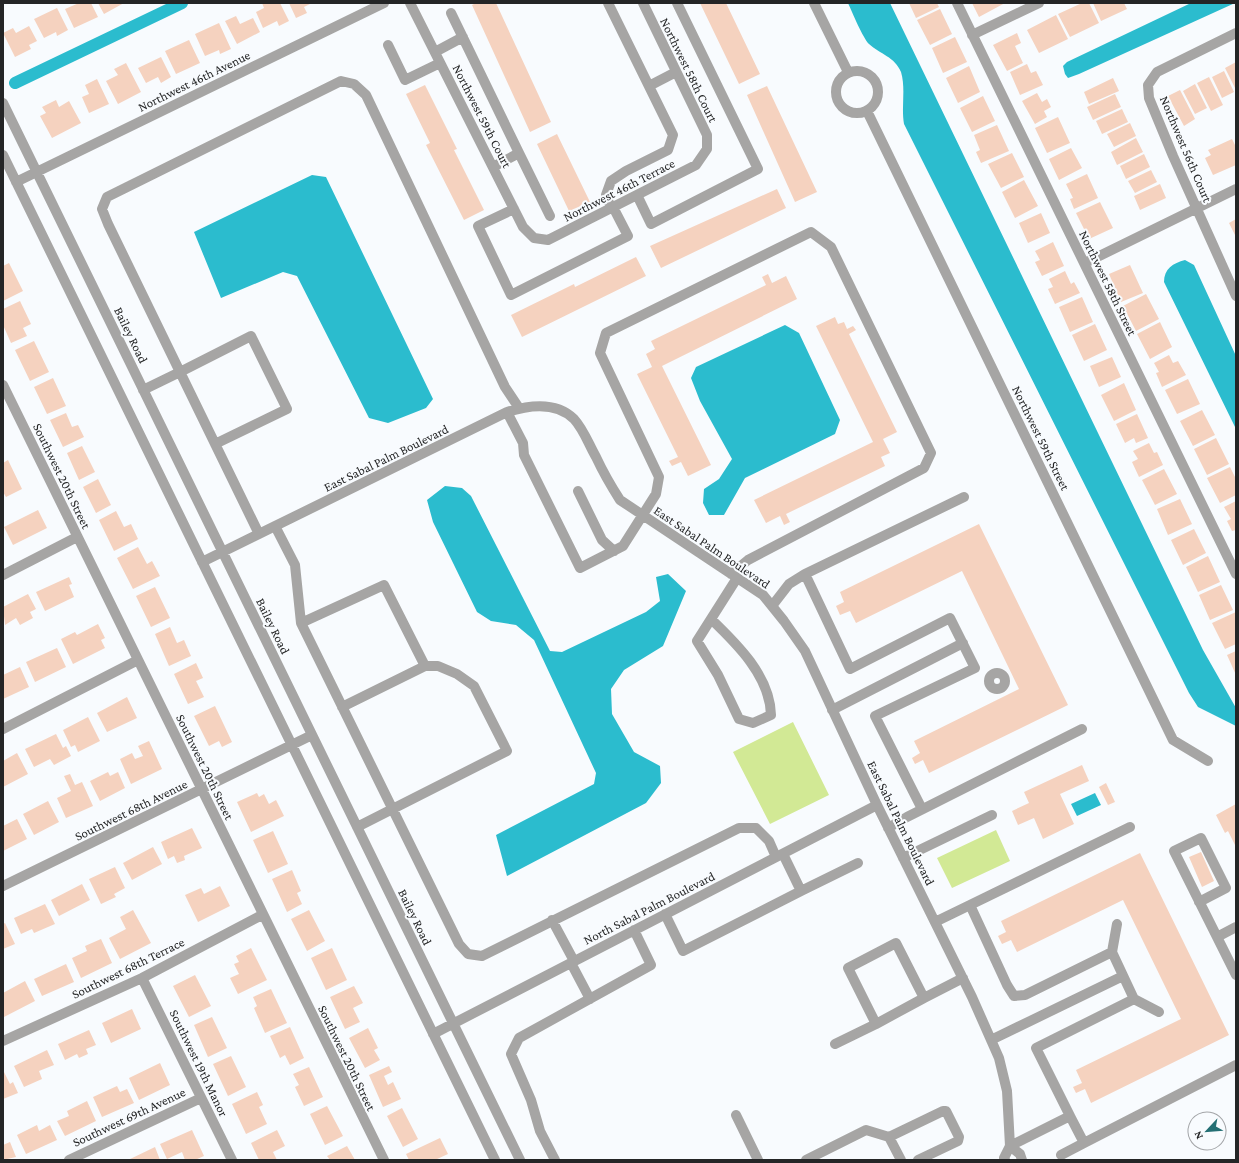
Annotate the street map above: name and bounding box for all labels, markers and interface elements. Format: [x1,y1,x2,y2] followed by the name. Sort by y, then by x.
[657,15,721,125] street label: Northwest 58th Court
[135,47,253,115] street label: Northwest 46th Avenue
[449,62,515,171] street label: Northwest 59th Court
[1157,94,1215,205] street label: Northwest 56th Court
[561,155,677,225] street label: Northwest 46th Terrace
[1076,228,1140,339] street label: Northwest 58th Street
[111,305,151,366] street label: Bailey Road
[1009,383,1073,493] street label: Northwest 59th Street
[30,421,94,532] street label: Southwest 20th Street
[321,421,451,495] street label: East Sabal Palm Boulevard
[651,503,773,592] street label: East Sabal Palm Boulevard
[253,596,293,657] street label: Bailey Road
[173,712,237,823] street label: Southwest 20th Street
[864,758,938,888] street label: East Sabal Palm Boulevard
[72,776,190,844] street label: Southwest 68th Avenue
[581,868,717,948] street label: North Sabal Palm Boulevard
[395,887,435,948] street label: Bailey Road
[69,934,187,1002] street label: Southwest 68th Terrace
[315,1003,379,1114] street label: Southwest 20th Street
[167,1007,232,1119] street label: Southwest 19th Manor
[70,1084,188,1150] street label: Southwest 69th Avenue
[1187,1111,1227,1151] north arrow
[1191,1129,1205,1141] text: N

